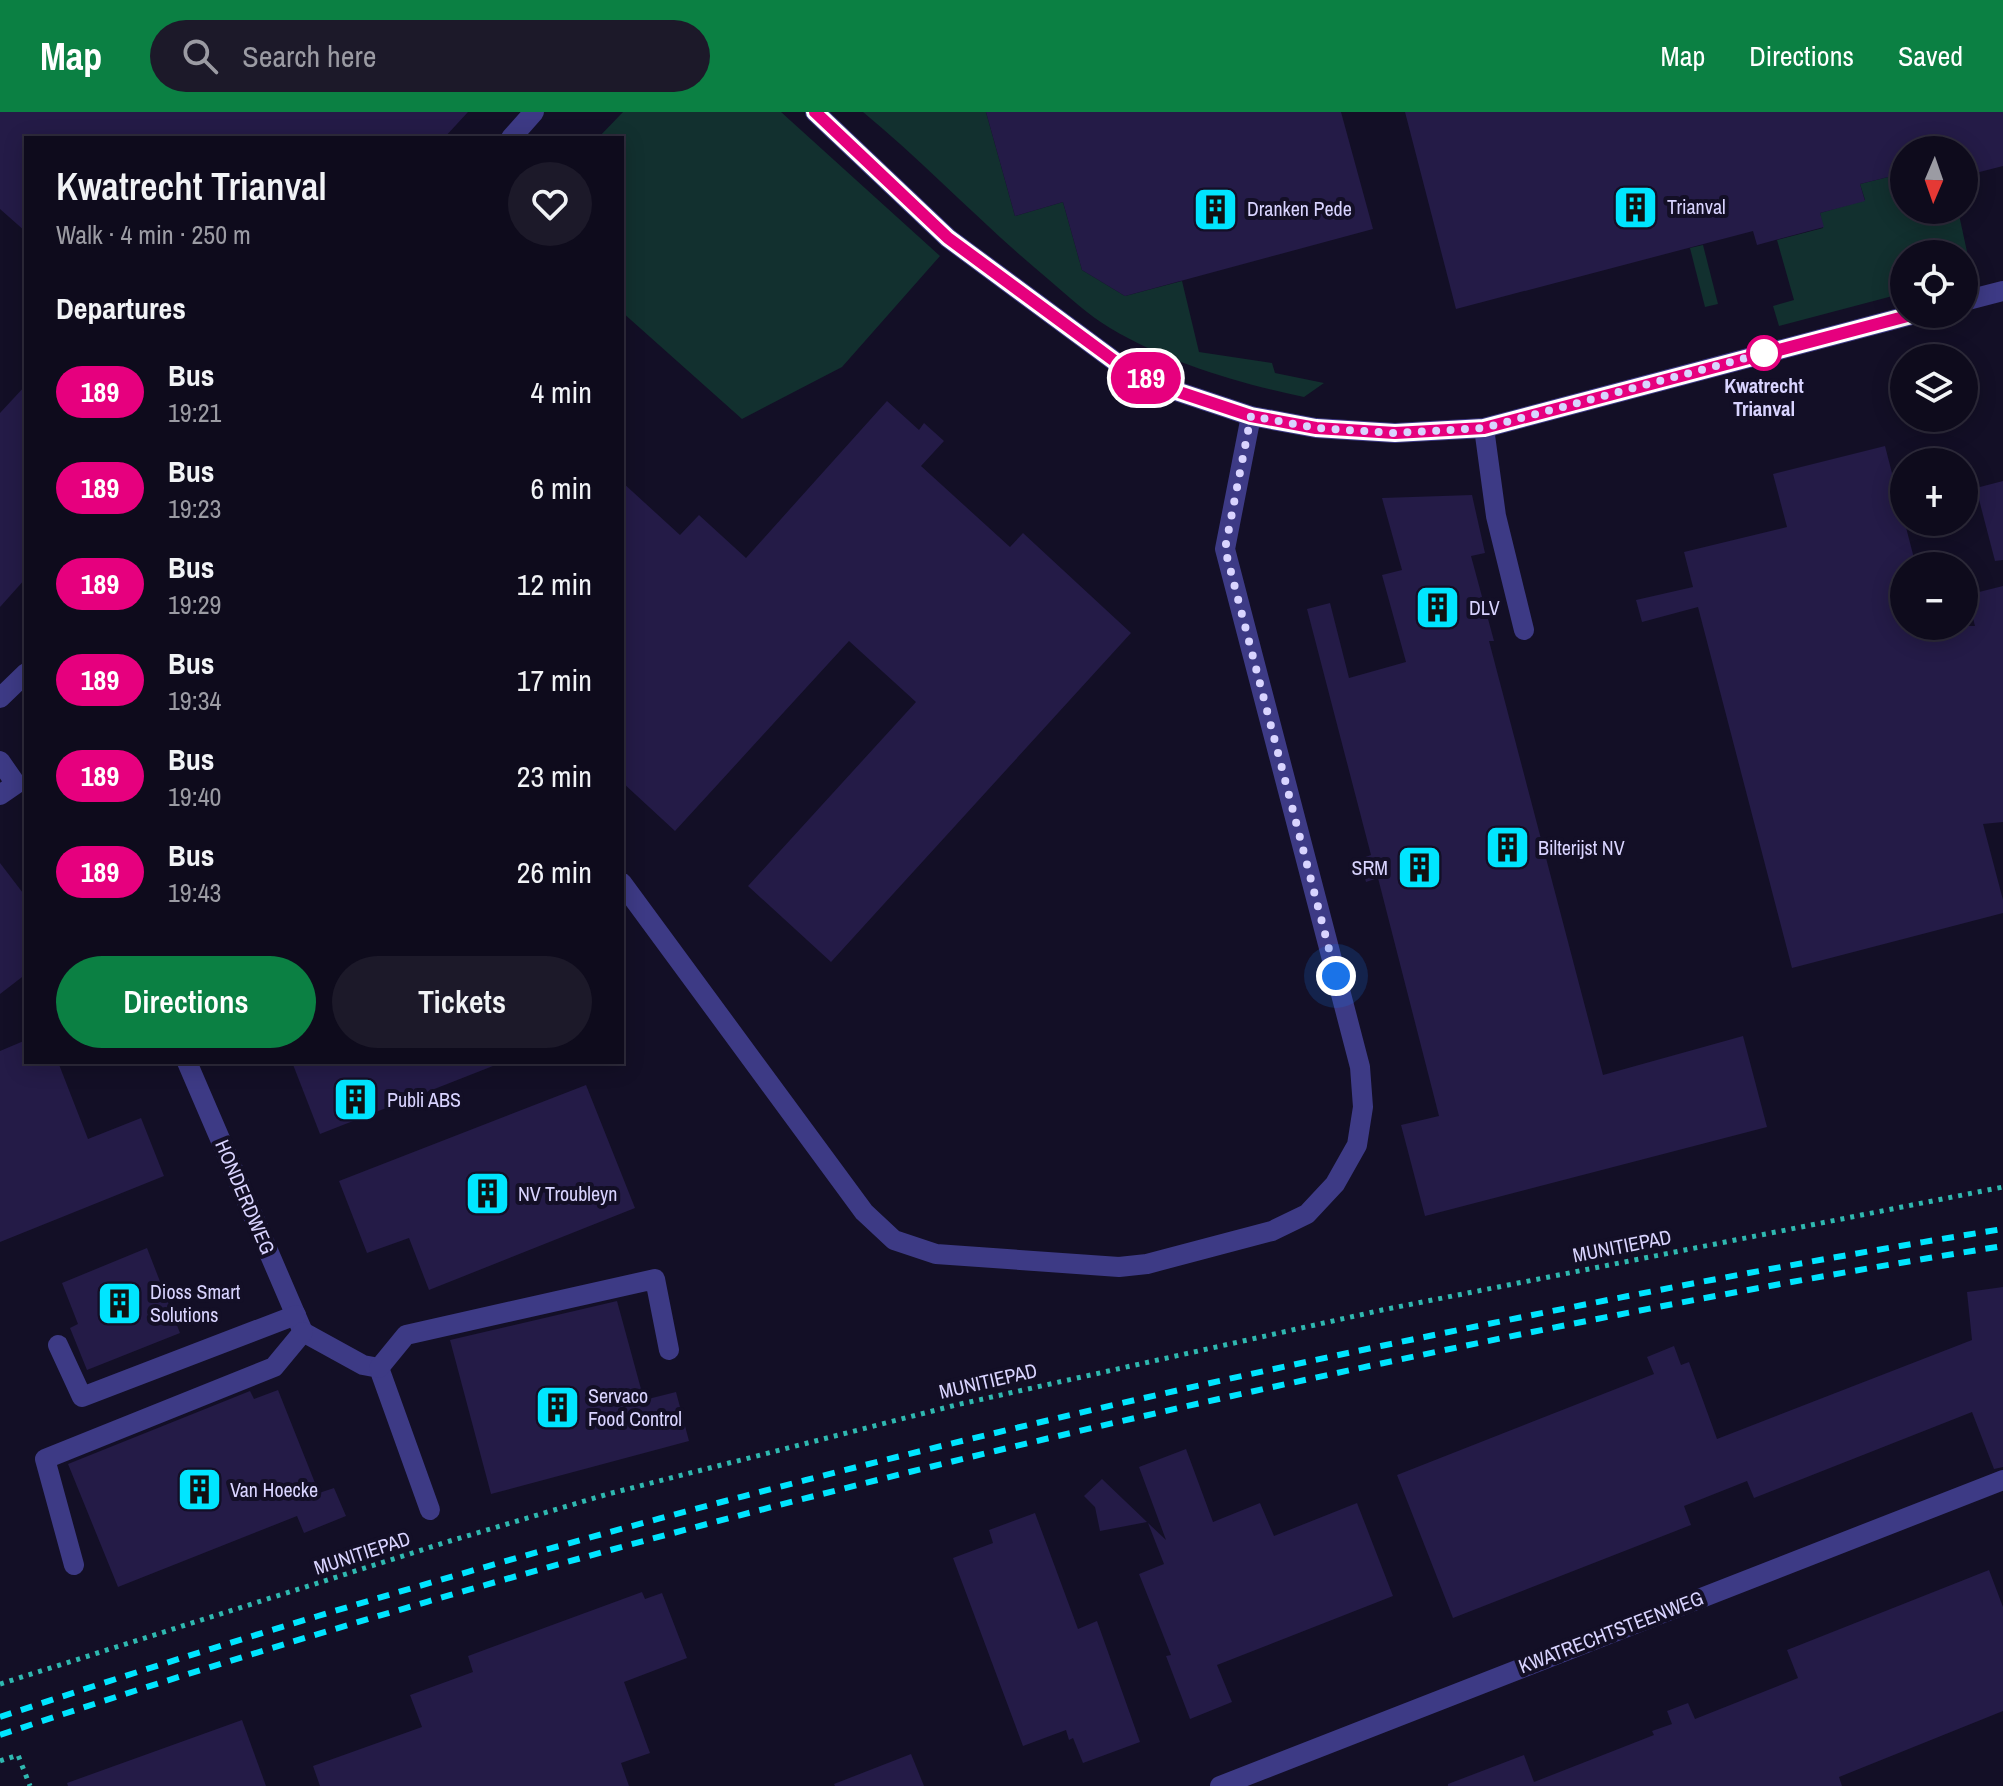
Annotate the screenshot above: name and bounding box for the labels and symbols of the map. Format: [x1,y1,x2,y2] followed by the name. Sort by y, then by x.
[1890,136,1978,224] north arrow
[1612,183,1660,231] building icon: Trianval
[1192,185,1240,233] building icon: Dranken Pede
[1667,193,1726,220] place label: Trianval
[1247,195,1352,222] place label: Dranken Pede
[1747,336,1781,370] marker: Kwatrecht Trianval
[1100,352,1192,404] line badge: 189
[1724,372,1804,422] place label: Kwatrecht Trianval
[1414,584,1462,632] building icon: DLV
[1469,594,1500,621] place label: DLV
[1483,824,1531,872] building icon: Bilterijst NV
[1538,834,1625,861] place label: Bilterijst NV
[1395,844,1443,892] building icon: SRM
[1352,854,1388,881] place label: SRM
[1316,956,1356,996] your location
[332,1076,380,1124] building icon: Publi ABS
[387,1086,461,1113] place label: Publi ABS
[209,1135,282,1258] street label: HONDERDWEG
[463,1170,511,1218] building icon: NV Troubleyn
[518,1180,617,1207] place label: NV Troubleyn
[1570,1223,1674,1268] street label: MUNITIEPAD
[150,1278,241,1328] place label: Dioss Smart Solutions
[95,1280,143,1328] building icon: Dioss Smart Solutions
[936,1356,1040,1405] street label: MUNITIEPAD
[588,1382,682,1432] place label: Servaco Food Control
[533,1383,581,1431] building icon: Servaco Food Control
[175,1466,223,1514] building icon: Van Hoecke
[230,1476,318,1503] place label: Van Hoecke
[310,1524,414,1581] street label: MUNITIEPAD
[1515,1584,1707,1679] street label: KWATRECHTSTEENWEG

